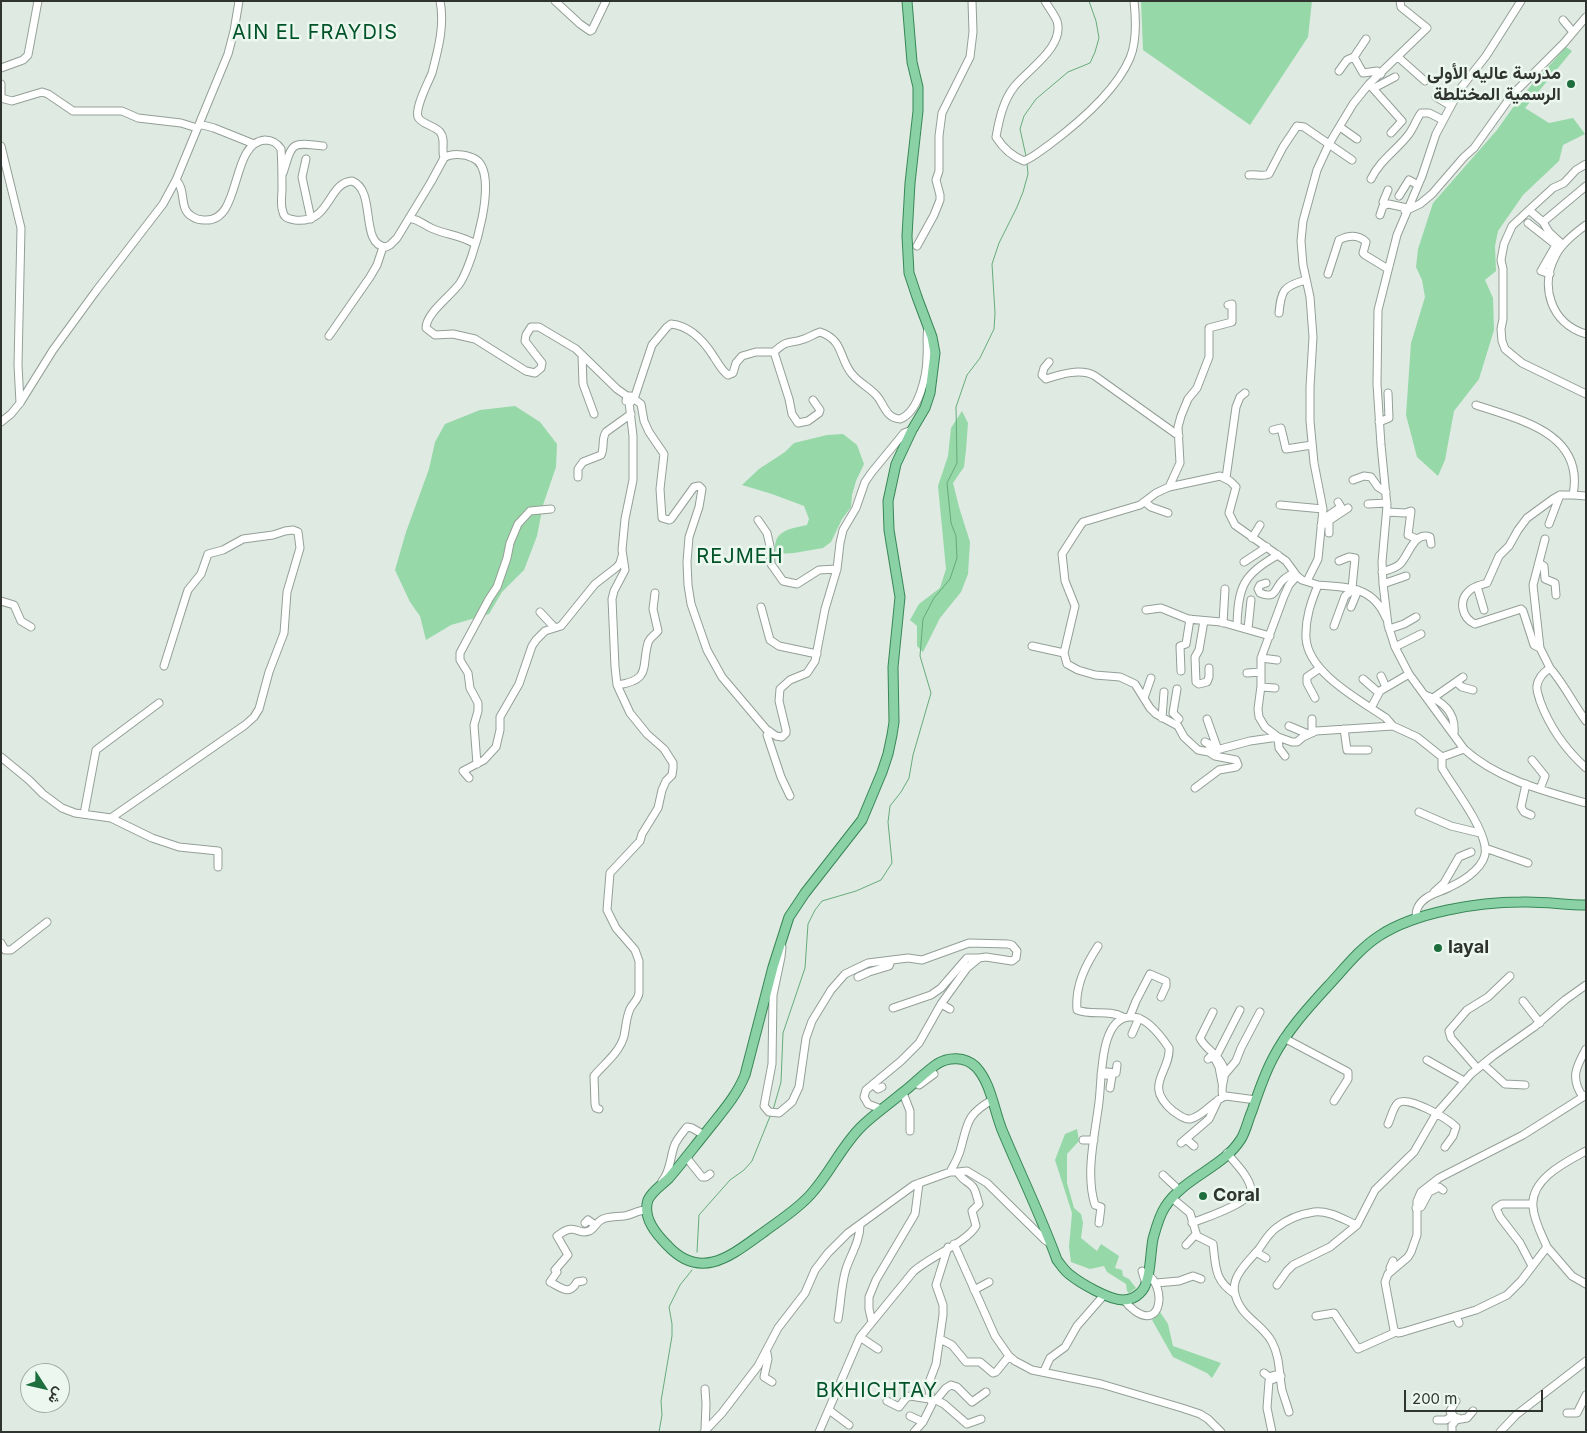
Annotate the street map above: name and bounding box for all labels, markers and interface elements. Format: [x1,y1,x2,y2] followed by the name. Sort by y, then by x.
[230,21,400,45] district label: AIN EL FRAYDIS
[1427,63,1561,106] place label: مدرسة عاليه الأولى الرسمية المختلطة
[1565,78,1577,90] marker: مدرسة عاليه الأولى الرسمية المختلطة
[696,545,784,569] district label: REJMEH
[1448,937,1489,959] place label: layal
[1432,942,1444,954] marker: layal
[1213,1185,1260,1207] place label: Coral
[1197,1190,1209,1202] marker: Coral
[20,1363,70,1413] north arrow
[815,1379,939,1403] district label: BKHICHTAY
[1407,1380,1546,1412] scale bar
[45,1385,69,1408] text: ش
[1412,1389,1457,1408] text: 200 m

